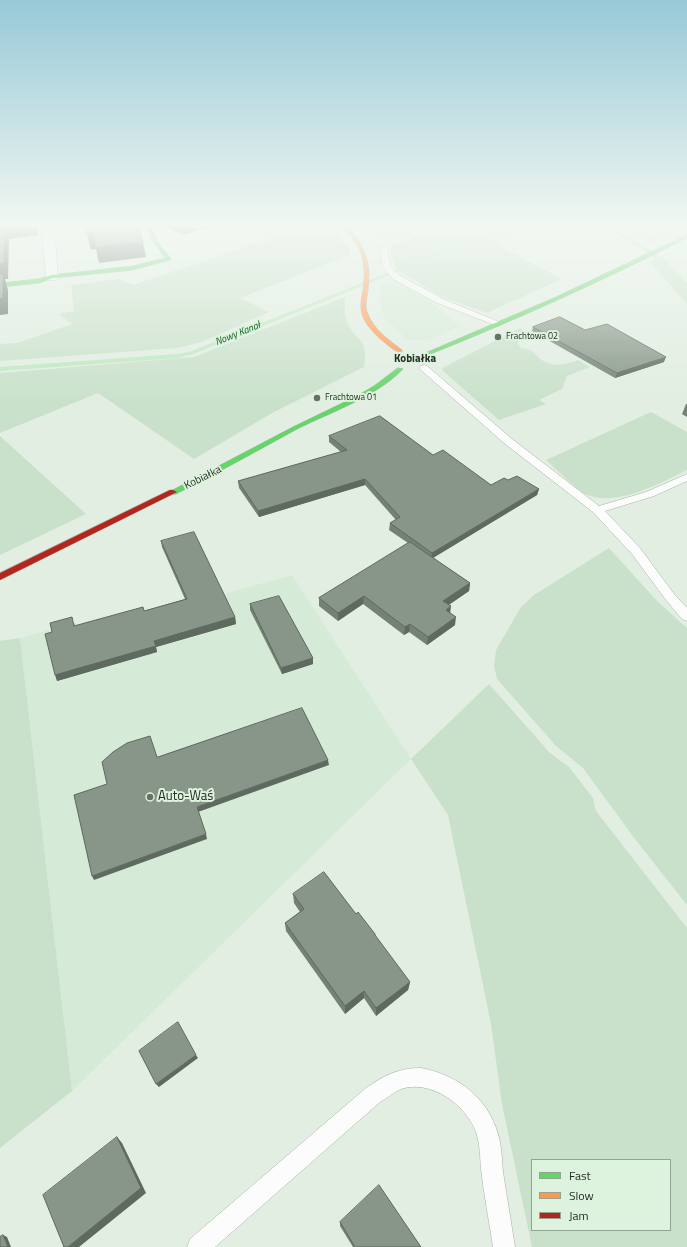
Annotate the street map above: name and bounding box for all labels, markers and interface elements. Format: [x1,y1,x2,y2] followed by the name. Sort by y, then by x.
[214,319,262,349] water label: Nowy Kanał
[493,332,503,342] marker: Frachtowa 02
[506,332,558,342] place label: Frachtowa 02
[394,352,436,366] district label: Kobiałka
[312,393,322,403] marker: Frachtowa 01
[325,393,377,403] place label: Frachtowa 01
[182,463,224,493] street label: Kobiałka
[158,789,213,805] place label: Auto-Waś
[145,792,155,802] marker: Auto-Waś
[531,1159,671,1231] legend
[569,1166,591,1185] text: Fast
[569,1186,594,1205] text: Slow
[569,1206,589,1225] text: Jam

